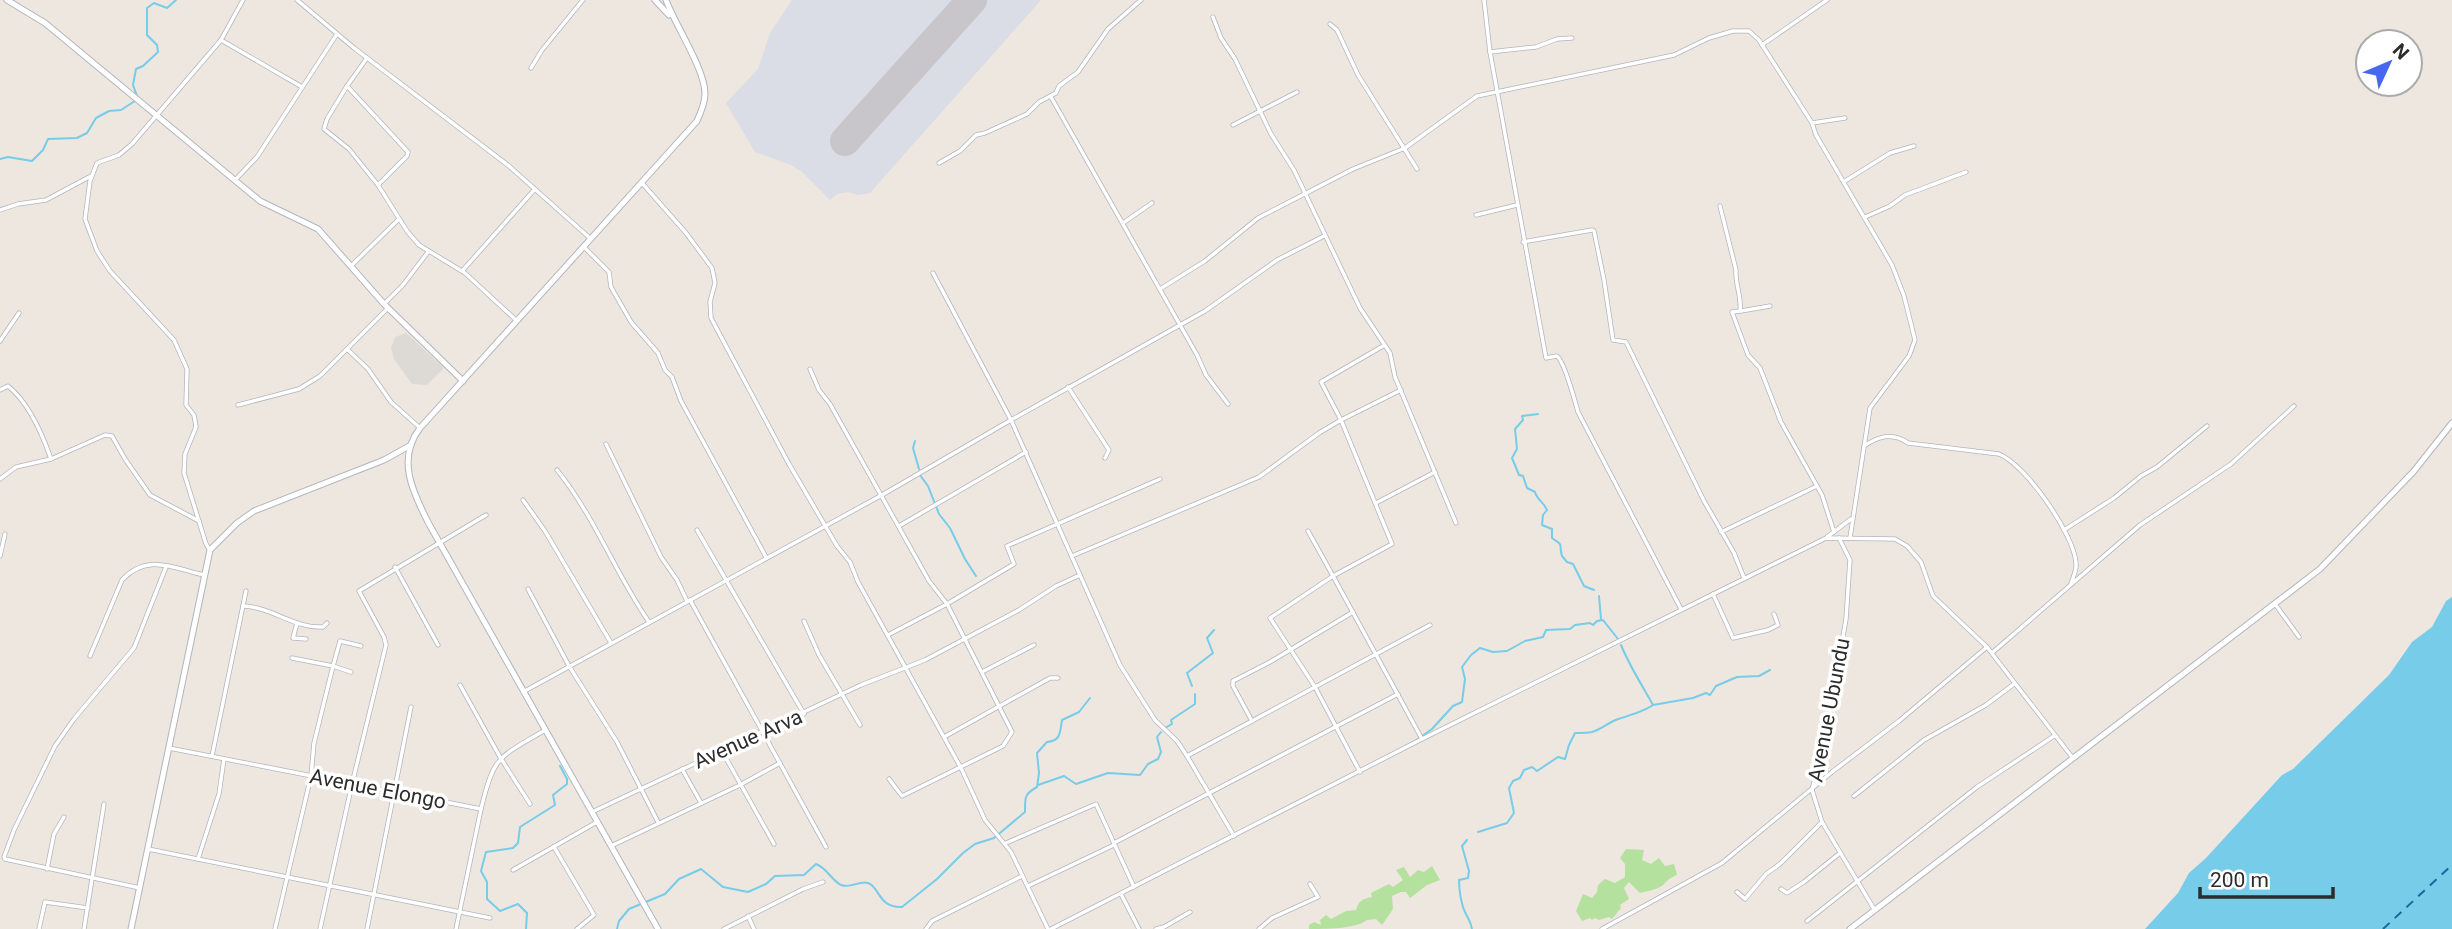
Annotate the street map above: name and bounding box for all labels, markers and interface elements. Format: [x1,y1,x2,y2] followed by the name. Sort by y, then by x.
[2354,28,2424,98] north arrow
[2388,39,2414,64] text: N
[1803,636,1855,784] street label: Avenue Ubundu
[690,704,806,774] street label: Avenue Arva
[308,764,448,814] street label: Avenue Elongo
[2200,856,2333,900] scale bar
[2210,868,2269,892] text: 200 m

